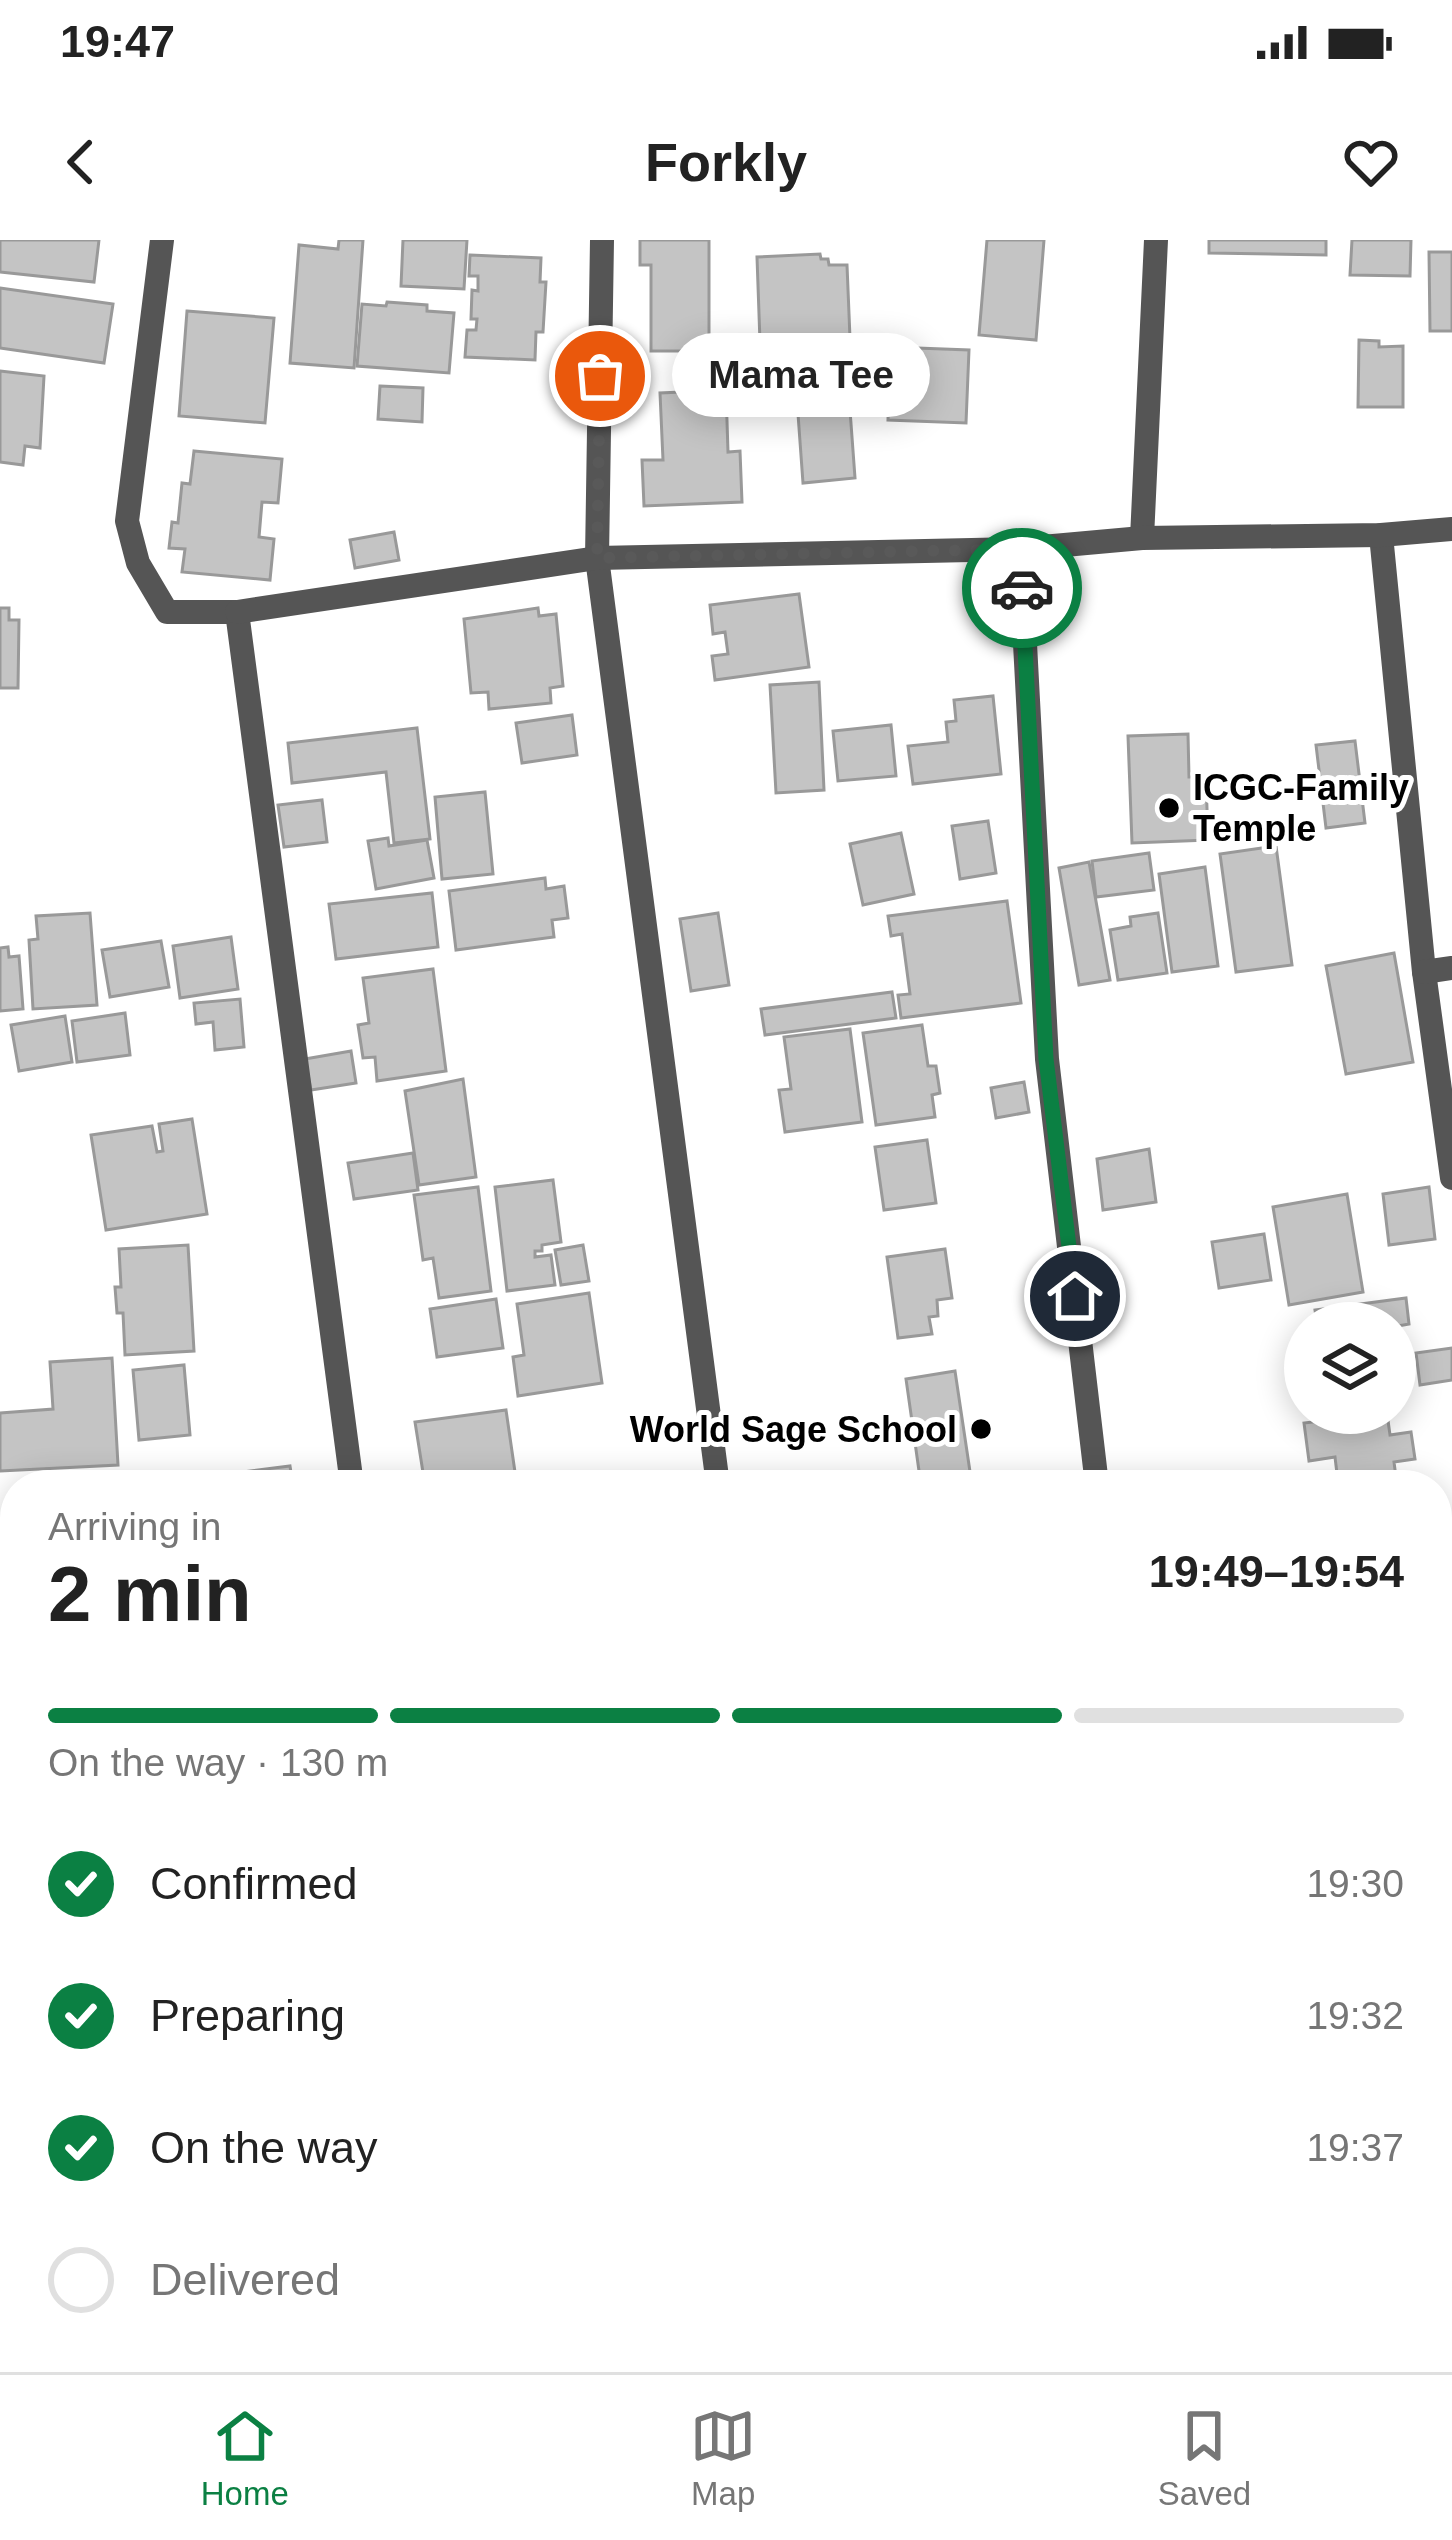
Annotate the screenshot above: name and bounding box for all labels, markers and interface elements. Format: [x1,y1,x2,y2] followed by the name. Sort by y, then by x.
[60,16,175,67] text: 19:47
[48,129,114,195] icon: back
[1338,129,1404,195] icon: heart
[645,132,807,192] text: Forkly
[549,325,651,427] pin
[672,334,930,418] callout: Mama Tee
[567,343,633,409] icon: bag
[708,353,894,396] text: Mama Tee
[962,528,1082,648] courier
[989,555,1055,621] icon: car
[1193,767,1409,849] place label: ICGC-Family Temple
[1156,795,1182,821] marker: ICGC-Family Temple
[1024,1245,1126,1347] pin
[1042,1263,1108,1329] icon: home
[1284,1302,1416,1434] map controls
[1284,1302,1416,1434] button: layers
[630,1409,957,1450] place label: World Sage School
[968,1416,994,1442] marker: World Sage School
[48,1505,221,1548] text: Arriving in
[1149,1546,1404,1597] text: 19:49–19:54
[48,1550,252,1638] text: 2 min
[48,1741,388,1784] text: On the way · 130 m
[48,1851,114,1917] icon: check
[150,1858,358,1909] text: Confirmed
[1306,1862,1404,1905] text: 19:30
[48,1983,114,2049] icon: check
[150,1990,345,2041] text: Preparing
[1306,1994,1404,2037] text: 19:32
[48,2115,114,2181] icon: check
[150,2122,378,2173] text: On the way
[1306,2126,1404,2169] text: 19:37
[150,2254,340,2305] text: Delivered
[201,2403,289,2513] tab: Home
[690,2403,756,2513] tab: Map
[1158,2403,1251,2513] tab: Saved

